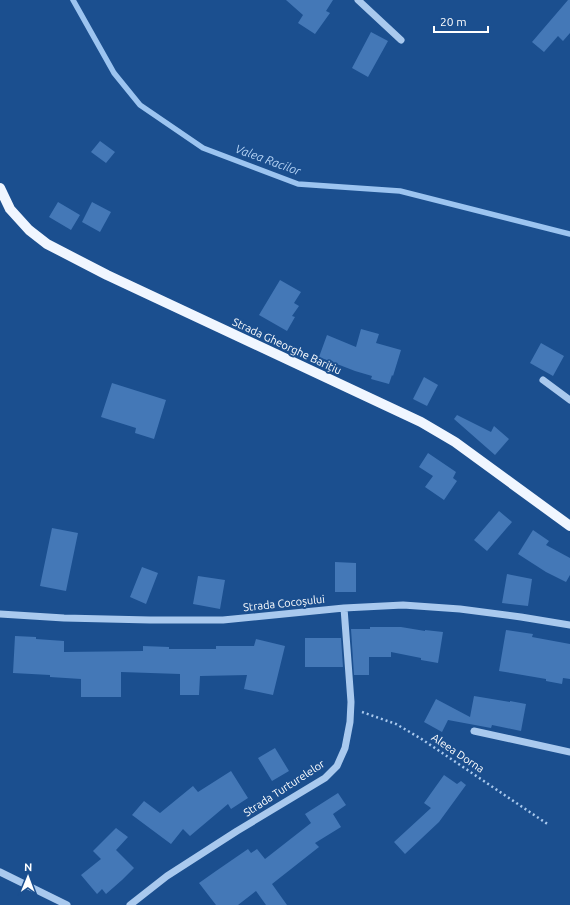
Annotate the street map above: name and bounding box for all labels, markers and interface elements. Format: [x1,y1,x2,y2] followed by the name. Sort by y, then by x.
[434,8,488,34] scale bar
[440,15,467,28] text: 20 m
[234,142,303,178] water label: Valea Racilor
[231,315,343,377] street label: Strada Gheorghe Barițiu
[243,593,325,613] street label: Strada Cocoșului
[430,731,486,775] street label: Aleea Dorna
[241,757,327,819] street label: Strada Turturelelor
[8,857,48,897] north arrow
[24,861,32,873] text: N

